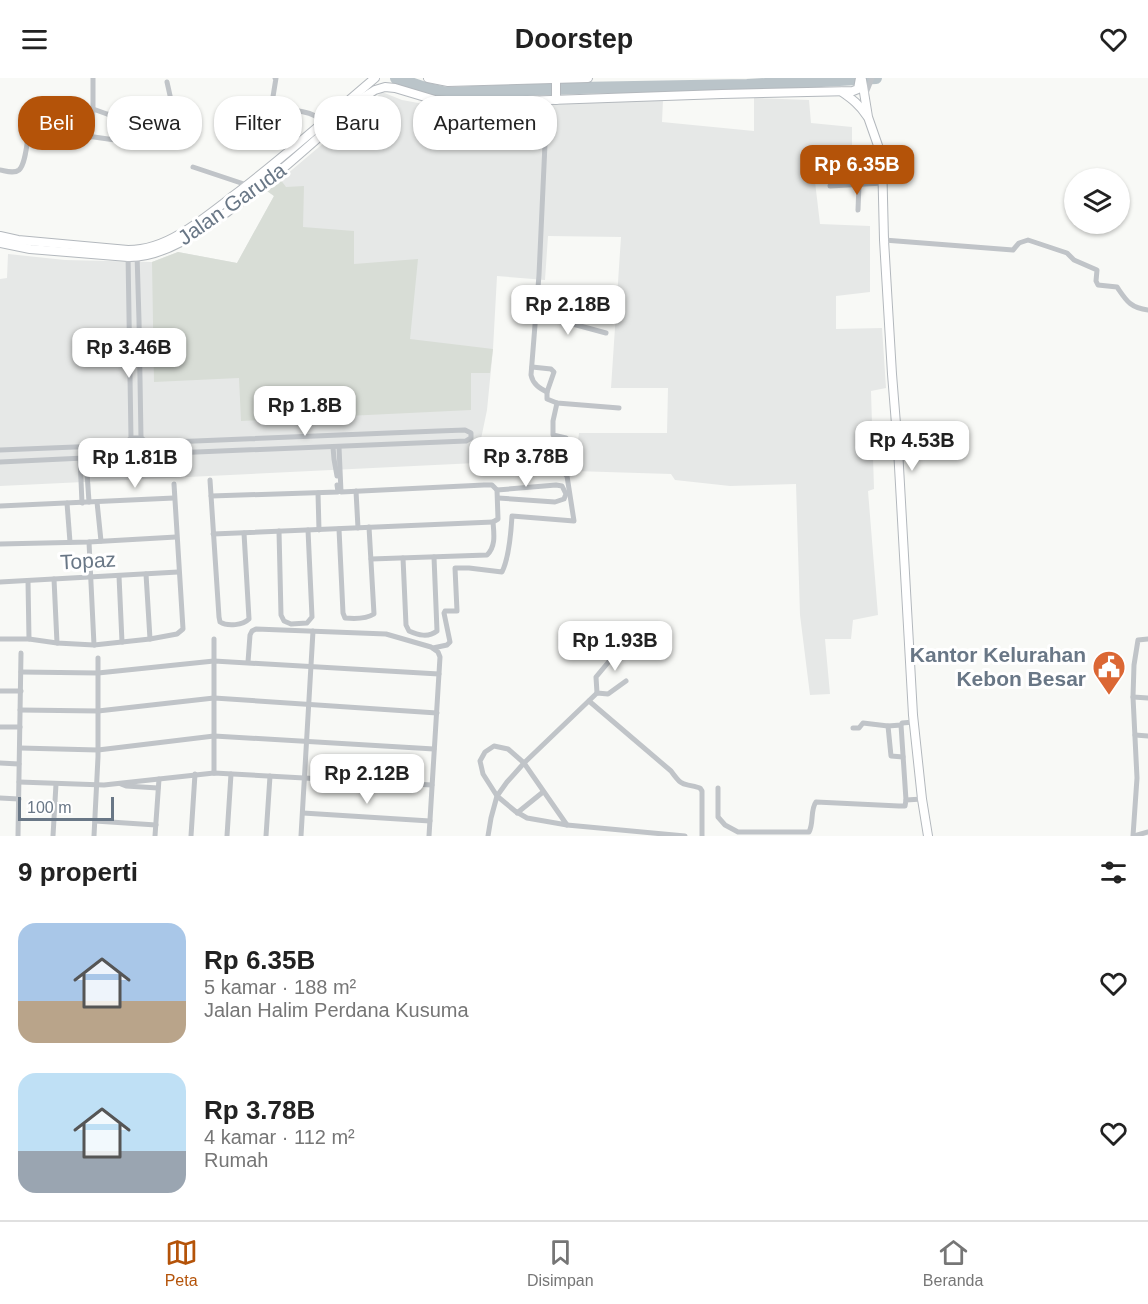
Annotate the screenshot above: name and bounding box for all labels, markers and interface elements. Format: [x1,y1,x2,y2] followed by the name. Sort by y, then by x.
[18,23,51,56] icon: menu
[1097,23,1130,56] icon: heart
[515,24,633,54] text: Doorstep
[18,96,95,150] chip: Beli
[107,96,202,150] chip: Sewa
[214,96,302,150] chip: Filter
[314,96,401,150] chip: Baru
[413,96,557,150] chip: Apartemen
[795,145,919,196] pin: Rp 6.35B
[814,153,900,175] text: Rp 6.35B
[173,158,290,249] street label: Jalan Garuda
[1064,168,1130,234] map controls
[1064,168,1130,234] button: layers
[506,285,630,336] pin: Rp 2.18B
[525,293,611,315] text: Rp 2.18B
[67,328,191,379] pin: Rp 3.46B
[86,336,172,358] text: Rp 3.46B
[250,386,360,437] pin: Rp 1.8B
[268,394,342,416] text: Rp 1.8B
[850,421,974,472] pin: Rp 4.53B
[869,429,955,451] text: Rp 4.53B
[464,437,588,488] pin: Rp 3.78B
[73,438,197,489] pin: Rp 1.81B
[483,445,569,467] text: Rp 3.78B
[92,446,178,468] text: Rp 1.81B
[59,548,117,573] street label: Topaz
[553,621,677,672] pin: Rp 1.93B
[572,629,658,651] text: Rp 1.93B
[910,643,1086,690] place label: Kantor Kelurahan Kebon Besar
[1091,649,1127,696] public building icon: Kantor Kelurahan Kebon Besar
[305,754,429,805] pin: Rp 2.12B
[324,762,410,784] text: Rp 2.12B
[18,794,114,822] scale bar
[27,799,71,816] text: 100 m
[1097,856,1130,889] icon: filters
[18,857,138,887] text: 9 properti
[204,945,315,975] text: Rp 6.35B
[66,947,138,1019] icon: home
[1097,967,1130,1000] icon: heart
[204,976,356,998] text: 5 kamar · 188 m²
[204,999,469,1021] text: Jalan Halim Perdana Kusuma
[204,1095,315,1125] text: Rp 3.78B
[66,1097,138,1169] icon: home
[1097,1117,1130,1150] icon: heart
[204,1126,355,1148] text: 4 kamar · 112 m²
[204,1149,268,1171] text: Rumah
[165,1236,198,1290] tab: Peta
[527,1236,594,1290] tab: Disimpan
[923,1236,983,1290] tab: Beranda

